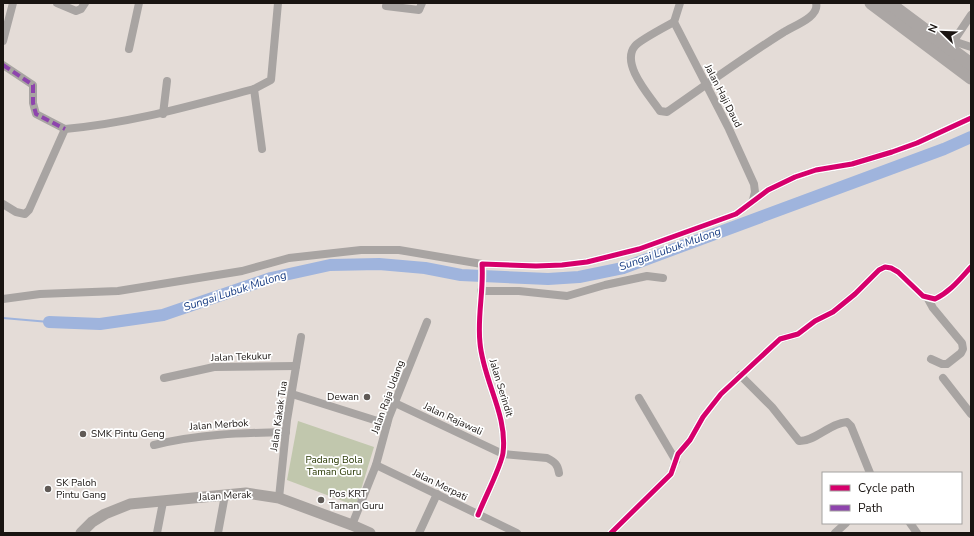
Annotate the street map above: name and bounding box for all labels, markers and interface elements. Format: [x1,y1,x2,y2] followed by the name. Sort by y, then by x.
[922,12,962,52] north arrow
[925,22,942,35] text: N
[701,61,745,130] street label: Jalan Haji Daud
[617,223,724,274] water label: Sungai Lubuk Mulong
[182,267,289,315] water label: Sungai Lubuk Mulong
[210,349,272,365] street label: Jalan Tekukur
[485,356,517,419] street label: Jalan Serindit
[368,358,408,437] street label: Jalan Raja Udang
[267,380,291,453] street label: Jalan Kakak Tua
[327,390,359,404] place label: Dewan
[362,392,372,402] marker: Dewan
[420,399,485,439] street label: Jalan Rajawali
[188,416,250,434] street label: Jalan Merbok
[91,427,165,441] place label: SMK Pintu Geng
[78,429,88,439] marker: SMK Pintu Geng
[305,453,363,479] park label: Padang Bola Taman Guru
[409,465,470,504] street label: Jalan Merpati
[822,472,962,524] legend
[56,476,106,502] place label: SK Paloh Pintu Gang
[858,480,915,496] text: Cycle path
[43,484,53,494] marker: SK Paloh Pintu Gang
[329,487,384,513] place label: Pos KRT Taman Guru
[197,488,253,504] street label: Jalan Merak
[316,495,326,505] marker: Pos KRT Taman Guru
[858,500,883,516] text: Path

